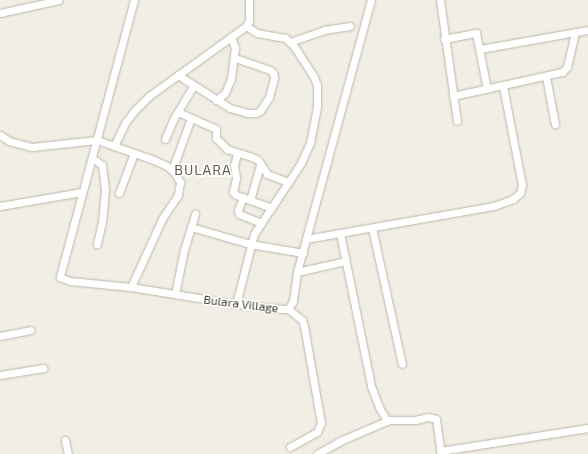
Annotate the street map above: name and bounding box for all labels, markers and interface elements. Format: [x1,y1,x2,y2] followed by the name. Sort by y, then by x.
[174,162,232,178] district label: BULARA
[203,292,279,316] street label: Bulara Village

